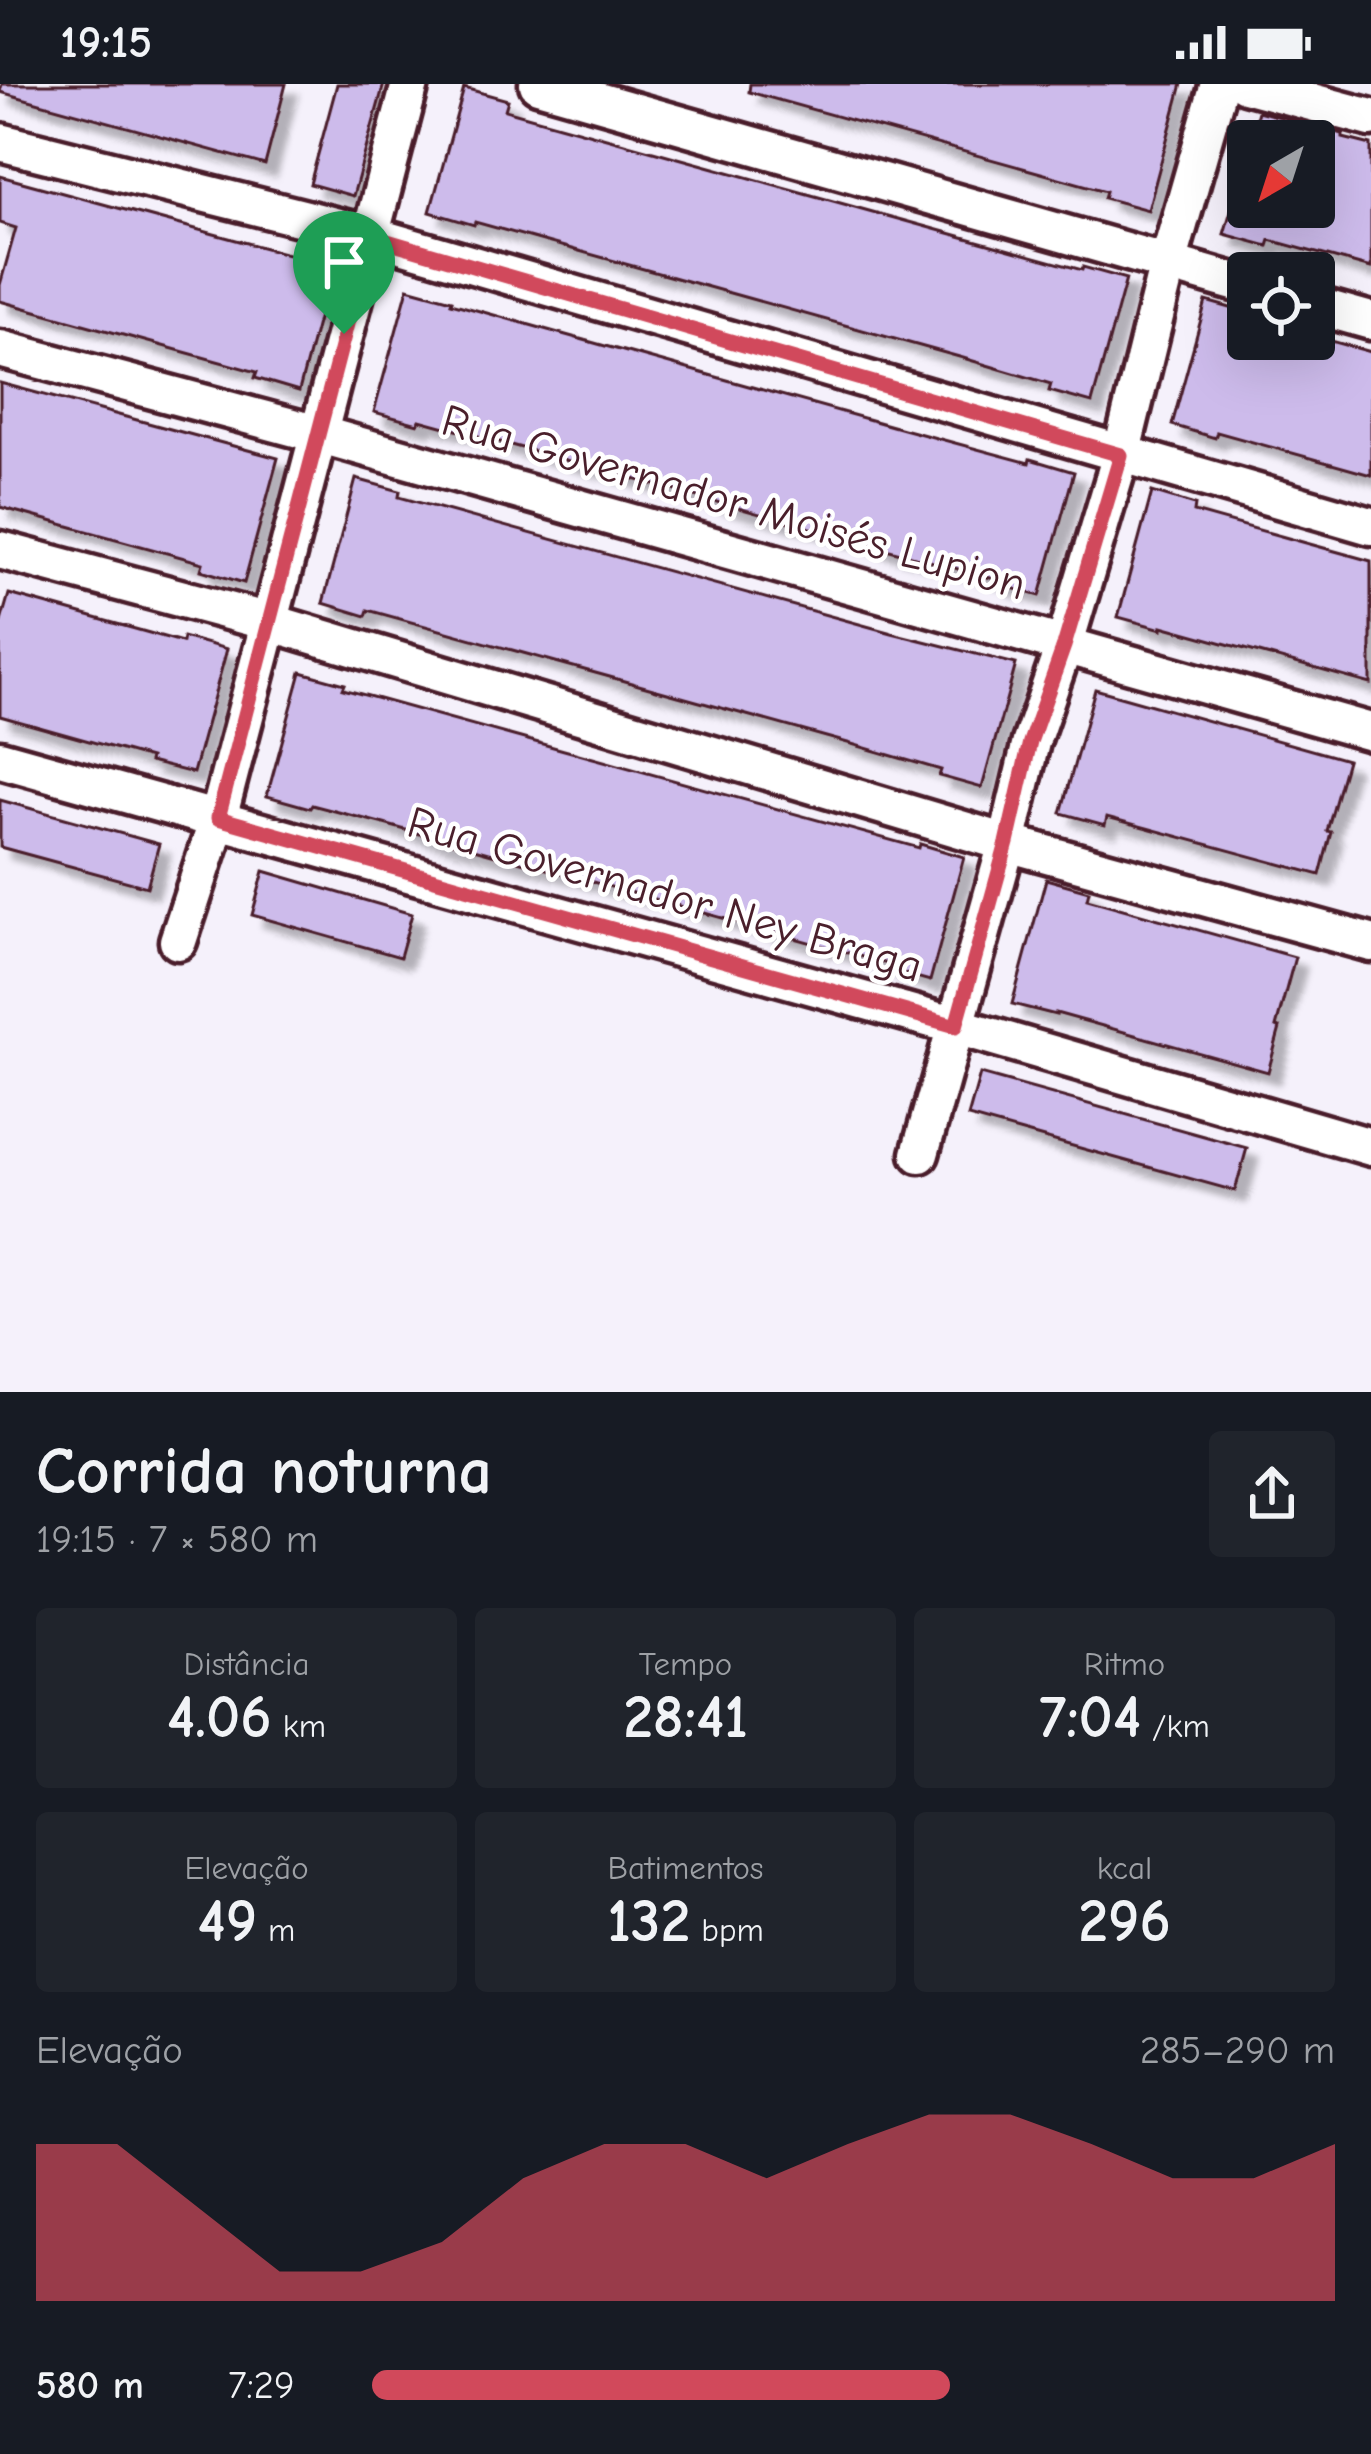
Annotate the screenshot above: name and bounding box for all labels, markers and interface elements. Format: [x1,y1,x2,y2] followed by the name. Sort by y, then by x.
[60,16,152,68] text: 19:15
[1227,120,1335,228] north arrow
[1227,120,1335,360] map controls
[293,211,395,334] pin
[311,229,377,295] icon: arrive
[1227,252,1335,360] button: locate
[436,394,1032,610] street label: Rua Governador Moisés Lupion
[402,796,928,992] street label: Rua Governador Ney Braga
[1209,1431,1335,1557] button: share
[36,1434,492,1510] text: Corrida noturna
[36,1517,318,1562] text: 19:15 · 7 × 580 m
[183,1645,310,1683] text: Distância
[639,1645,732,1683] text: Tempo
[1084,1645,1165,1683] text: Ritmo
[167,1683,272,1752] text: 4.06
[623,1683,748,1752] text: 28:41
[1039,1683,1141,1752] text: 7:04
[272,1707,326,1745] text: km
[1141,1707,1210,1745] text: /km
[184,1849,309,1887] text: Elevação
[608,1849,763,1887] text: Batimentos
[1097,1849,1152,1887] text: kcal
[198,1887,257,1956] text: 49
[607,1887,690,1956] text: 132
[1078,1887,1171,1956] text: 296
[257,1911,295,1949] text: m
[690,1911,764,1949] text: bpm
[36,2028,183,2073] text: Elevação
[1140,2028,1335,2073] text: 285–290 m
[36,2363,144,2408] text: 580 m
[228,2363,295,2408] text: 7:29

